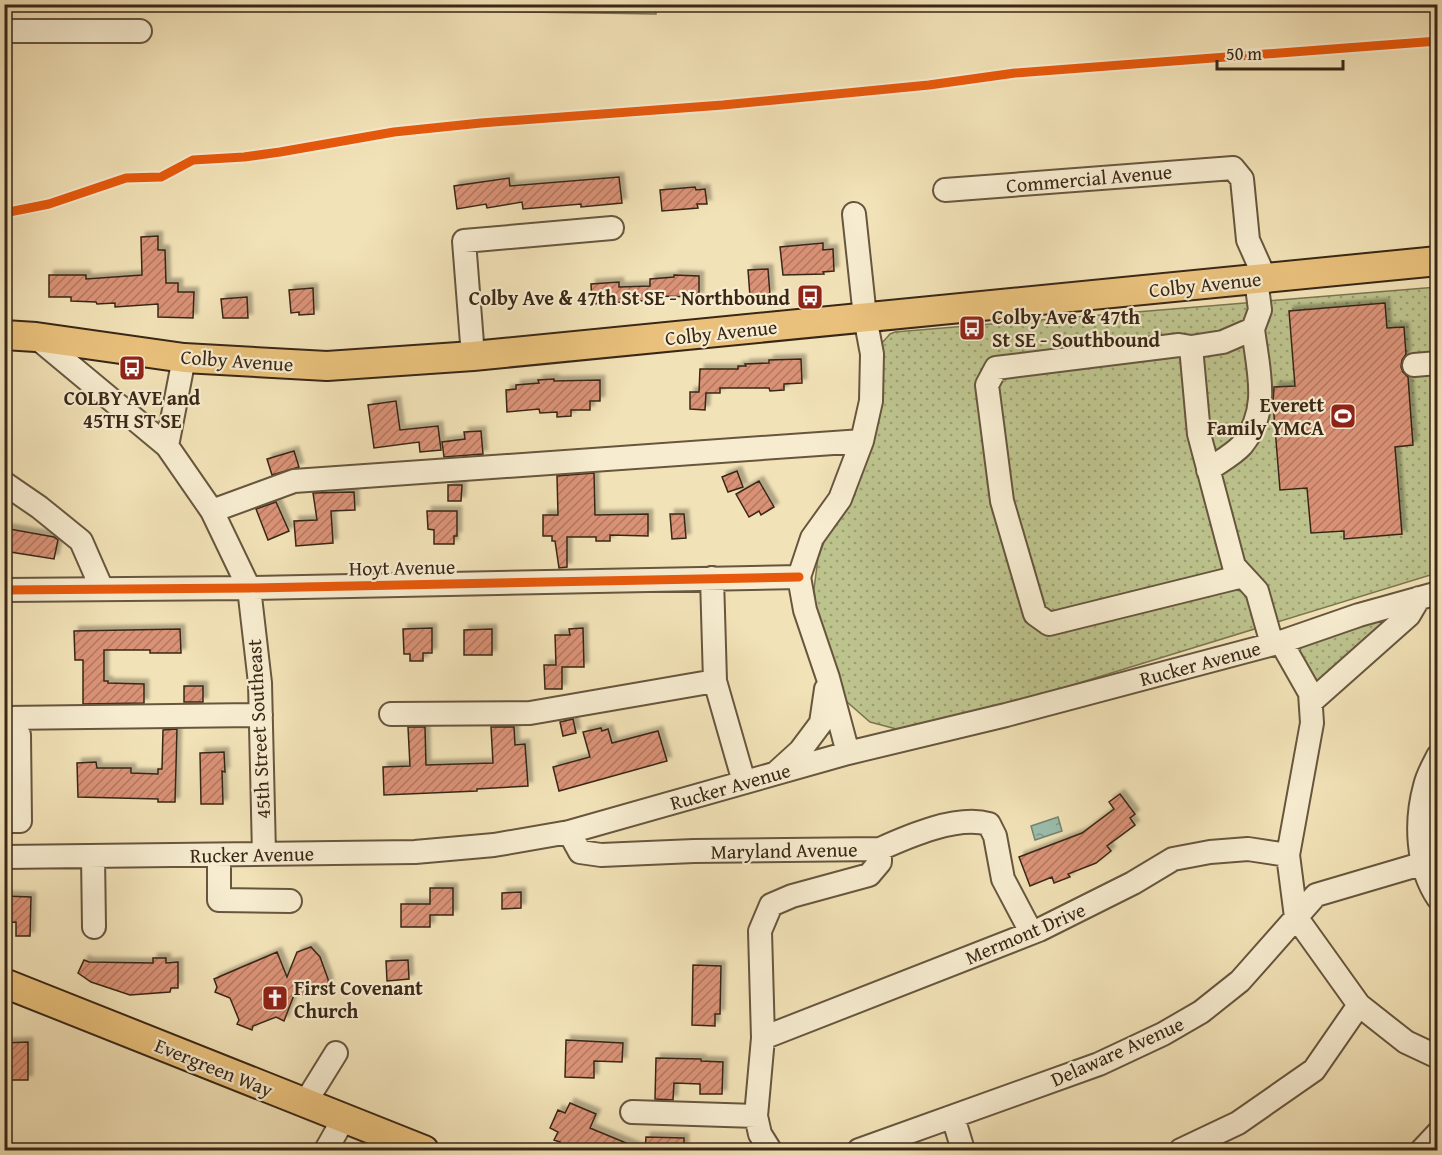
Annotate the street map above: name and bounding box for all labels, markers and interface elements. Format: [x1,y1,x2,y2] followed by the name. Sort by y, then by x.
[1217,33,1343,71] scale bar
[1226,40,1262,67] text: 50 m
[1005,156,1173,200] street label: Commercial Avenue
[1147,264,1263,304] street label: Colby Avenue
[795,282,825,312] bus stop icon: Colby Ave & 47th St SE - Northbound
[469,283,791,312] place label: Colby Ave & 47th St SE - Northbound
[992,302,1161,354] place label: Colby Ave & 47th St SE - Southbound
[663,312,779,352] street label: Colby Avenue
[957,313,987,343] bus stop icon: Colby Ave & 47th St SE - Southbound
[180,342,294,378] street label: Colby Avenue
[117,353,147,383] bus stop icon: COLBY AVE and 45TH ST SE
[64,383,201,435] place label: COLBY AVE and 45TH ST SE
[1207,390,1324,442] place label: Everett Family YMCA
[1328,401,1358,431] sports icon: Everett Family YMCA
[349,552,455,582] street label: Hoyt Avenue
[1136,633,1264,693] street label: Rucker Avenue
[239,638,277,820] street label: 45th Street Southeast
[666,755,794,817] street label: Rucker Avenue
[710,834,858,866] street label: Maryland Avenue
[190,838,314,870] street label: Rucker Avenue
[960,895,1090,971] street label: Mermont Drive
[294,973,423,1025] place label: First Covenant Church
[260,983,290,1013] church icon: First Covenant Church
[1046,1009,1188,1093] street label: Delaware Avenue
[151,1030,277,1104] street label: Evergreen Way

